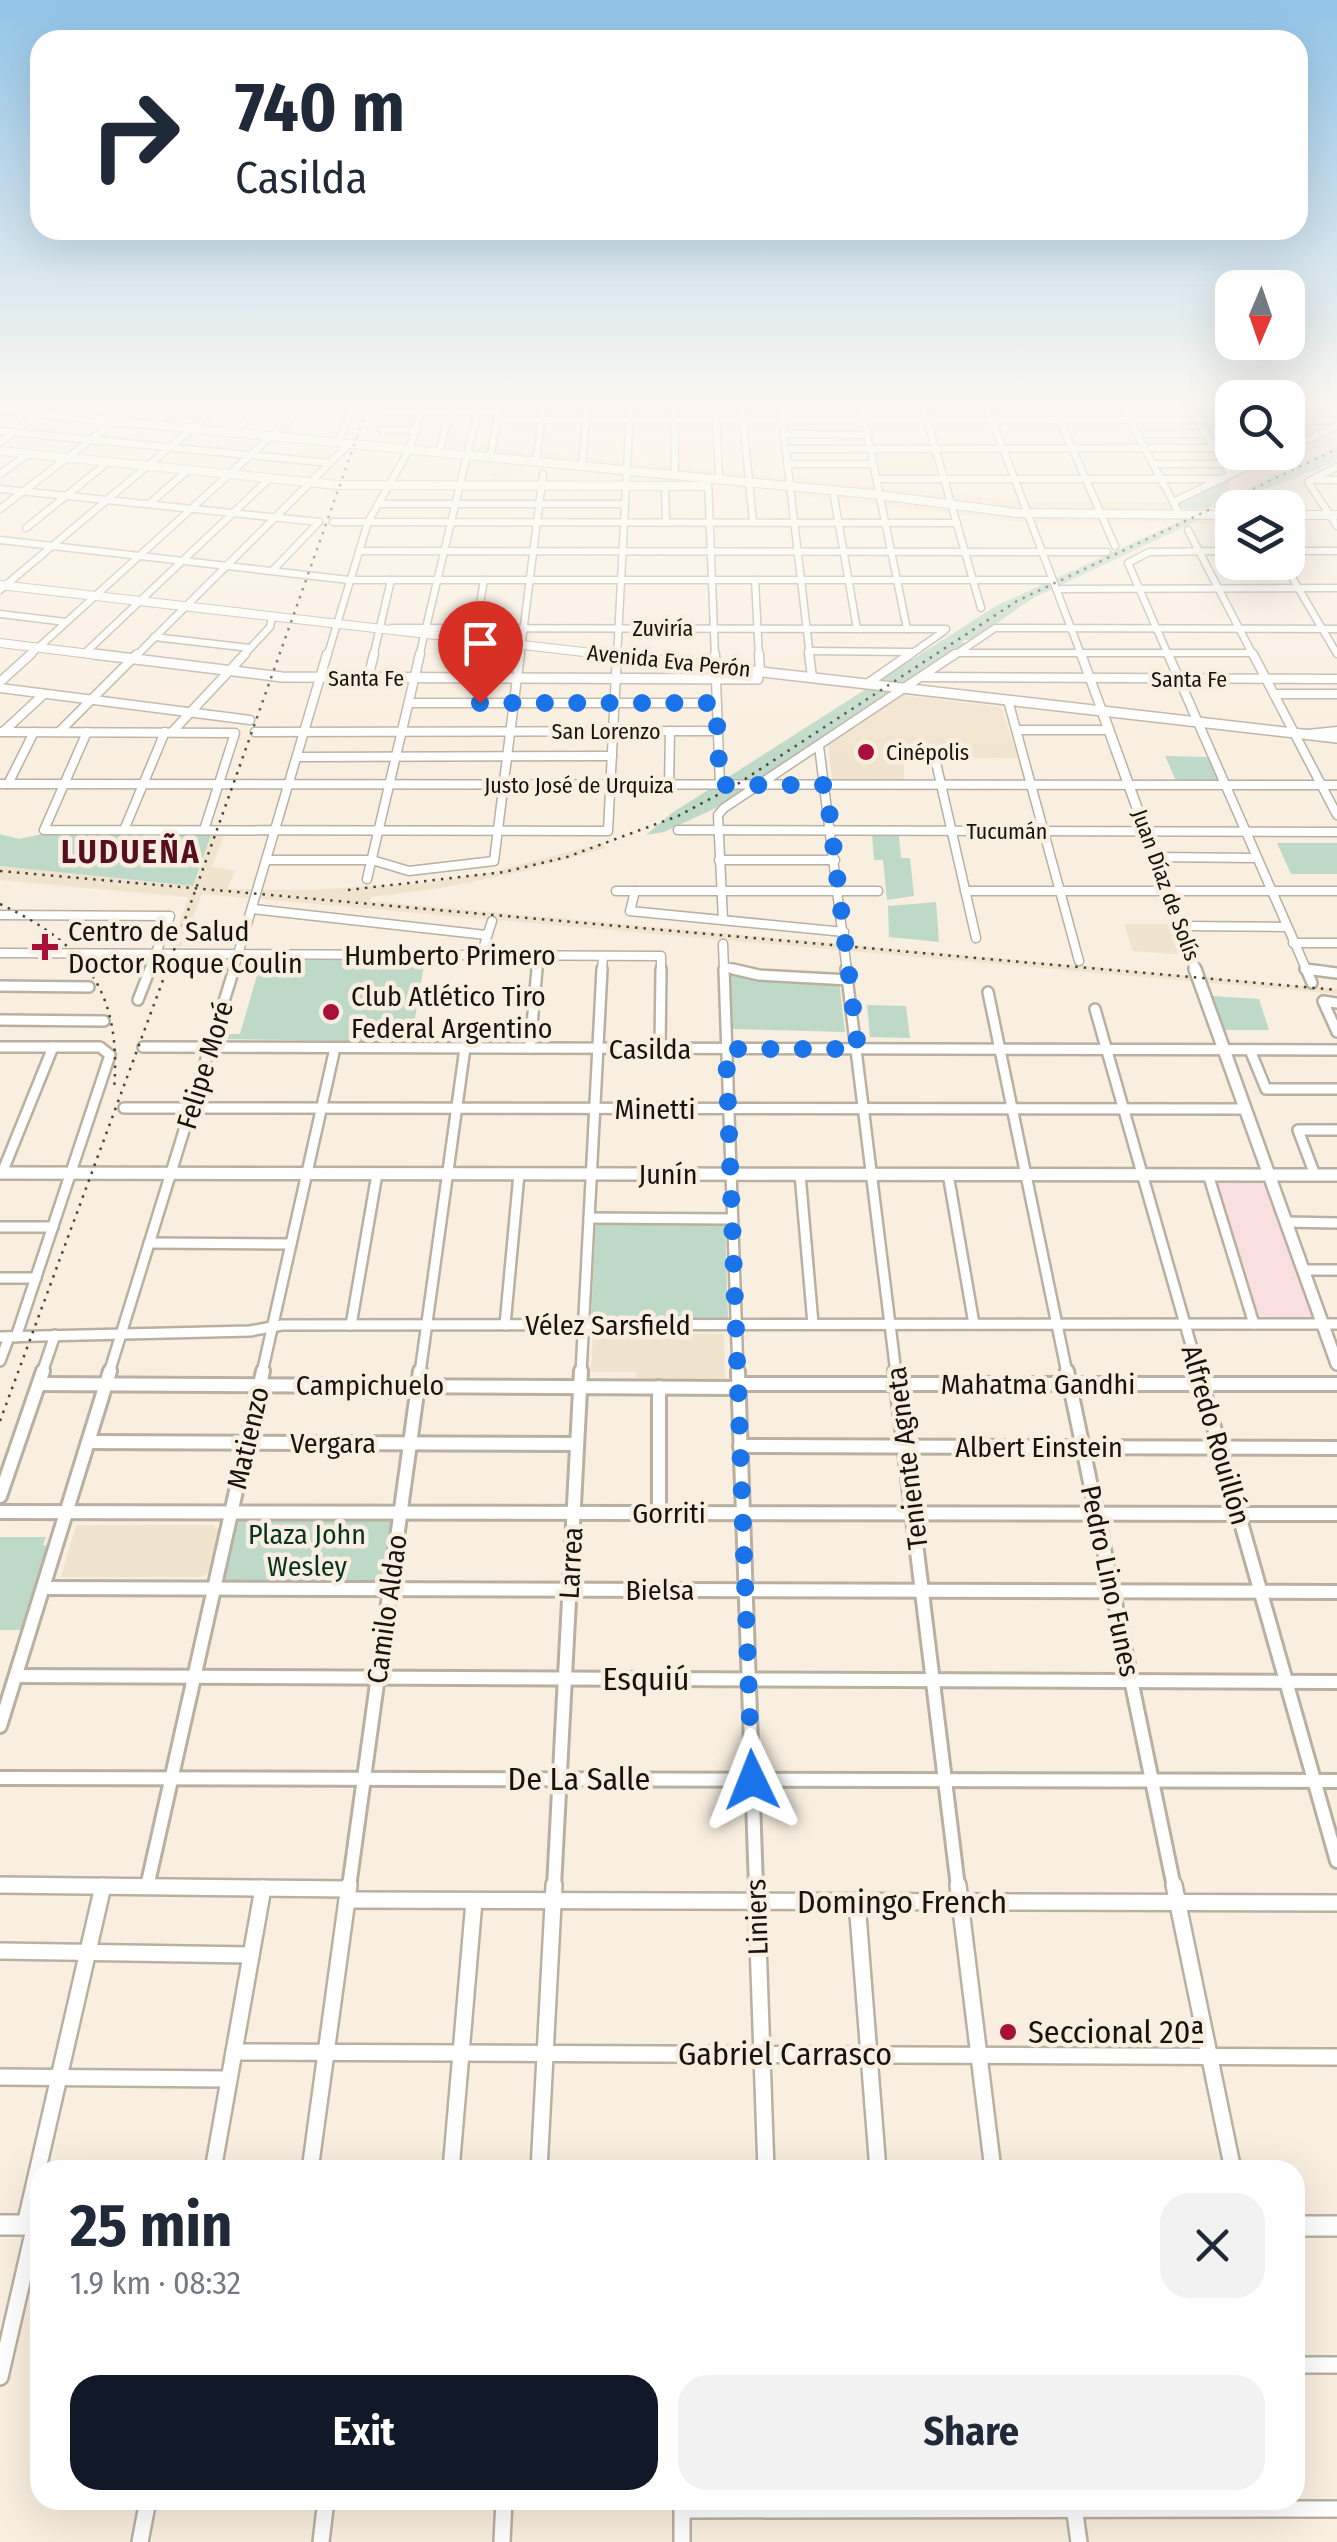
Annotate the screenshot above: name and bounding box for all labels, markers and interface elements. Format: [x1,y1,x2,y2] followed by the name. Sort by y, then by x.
[235,66,405,150] text: 740 m
[70,70,200,200] icon: right
[235,151,368,205] text: Casilda
[1215,270,1305,360] north arrow
[1215,270,1305,580] map controls
[1215,380,1305,470] button: search
[1215,490,1305,580] button: layers
[438,601,523,704] pin
[633,615,693,642] street label: Zuviría
[453,616,508,671] icon: arrive
[586,639,752,683] street label: Avenida Eva Perón
[328,665,404,692] street label: Santa Fe
[1151,666,1227,693] street label: Santa Fe
[552,718,660,745] street label: San Lorenzo
[886,739,969,766] place label: Cinépolis
[855,741,877,763] marker: Cinépolis
[484,772,674,799] street label: Justo José de Urquiza
[1126,806,1206,964] street label: Juan Díaz de Solís
[967,818,1047,845] street label: Tucumán
[61,833,201,871] district label: LUDUEÑA
[68,915,303,980] place label: Centro de Salud Doctor Roque Coulin
[32,934,58,960] marker: Centro de Salud Doctor Roque Coulin
[344,939,556,972] street label: Humberto Primero
[351,980,552,1045] place label: Club Atlético Tiro Federal Argentino
[170,997,240,1133] street label: Felipe Moré
[320,1001,342,1023] marker: Club Atlético Tiro Federal Argentino
[609,1033,691,1066] street label: Casilda
[615,1093,695,1126] street label: Minetti
[639,1158,697,1191] street label: Junín
[525,1309,691,1342] street label: Vélez Sarsfield
[1175,1341,1257,1529] street label: Alfredo Rouillón
[879,1365,935,1551] street label: Teniente Agneta
[941,1368,1135,1401] street label: Mahatma Gandhi
[296,1369,444,1402] street label: Campichuelo
[220,1384,276,1492] street label: Matienzo
[290,1427,376,1460] street label: Vergara
[955,1431,1123,1464] street label: Albert Einstein
[1074,1482,1146,1680] street label: Pedro Lino Funes
[632,1497,706,1530] street label: Gorriti
[248,1518,366,1583] park label: Plaza John Wesley
[553,1526,589,1600] street label: Larrea
[360,1532,414,1686] street label: Camilo Aldao
[625,1574,695,1607] street label: Bielsa
[602,1660,690,1698] street label: Esquiú
[700,1728,804,1832] position arrow
[508,1760,650,1798] street label: De La Salle
[739,1878,775,1956] street label: Liniers
[797,1883,1007,1921] street label: Domingo French
[1028,2013,1205,2051] place label: Seccional 20ª
[997,2021,1019,2043] marker: Seccional 20ª
[678,2035,892,2073] street label: Gabriel Carrasco
[70,2190,232,2262] text: 25 min
[1160,2193,1265,2298] button: close
[70,2264,241,2302] text: 1.9 km · 08:32
[70,2375,658,2490] button: Exit
[678,2375,1265,2490] button: Share

